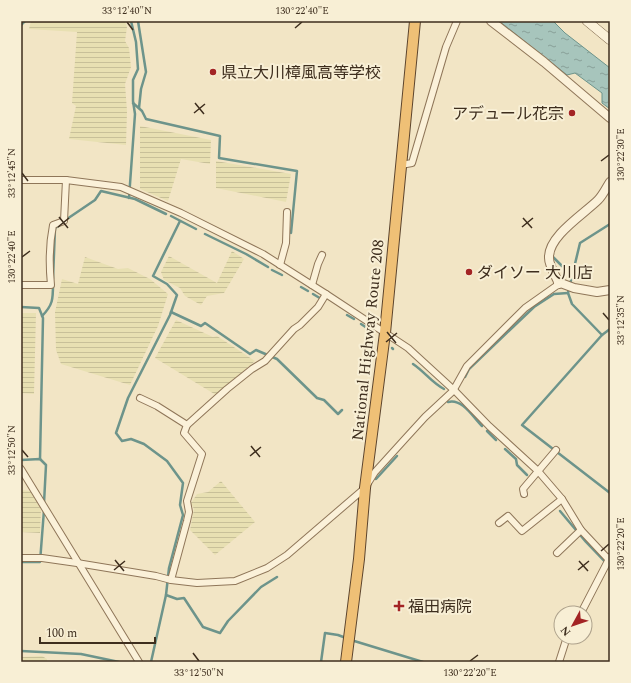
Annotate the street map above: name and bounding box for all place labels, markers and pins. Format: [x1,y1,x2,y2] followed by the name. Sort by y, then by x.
[221,61,381,85] place label: 県立大川樟風高等学校
[208,67,218,77] marker: 県立大川樟風高等学校
[452,102,564,126] place label: アデュール花宗
[567,108,577,118] marker: アデュール花宗
[477,261,593,285] place label: ダイソー 大川店
[464,267,474,277] marker: ダイソー 大川店
[408,595,472,619] place label: 福田病院
[393,600,405,612] marker: 福田病院

